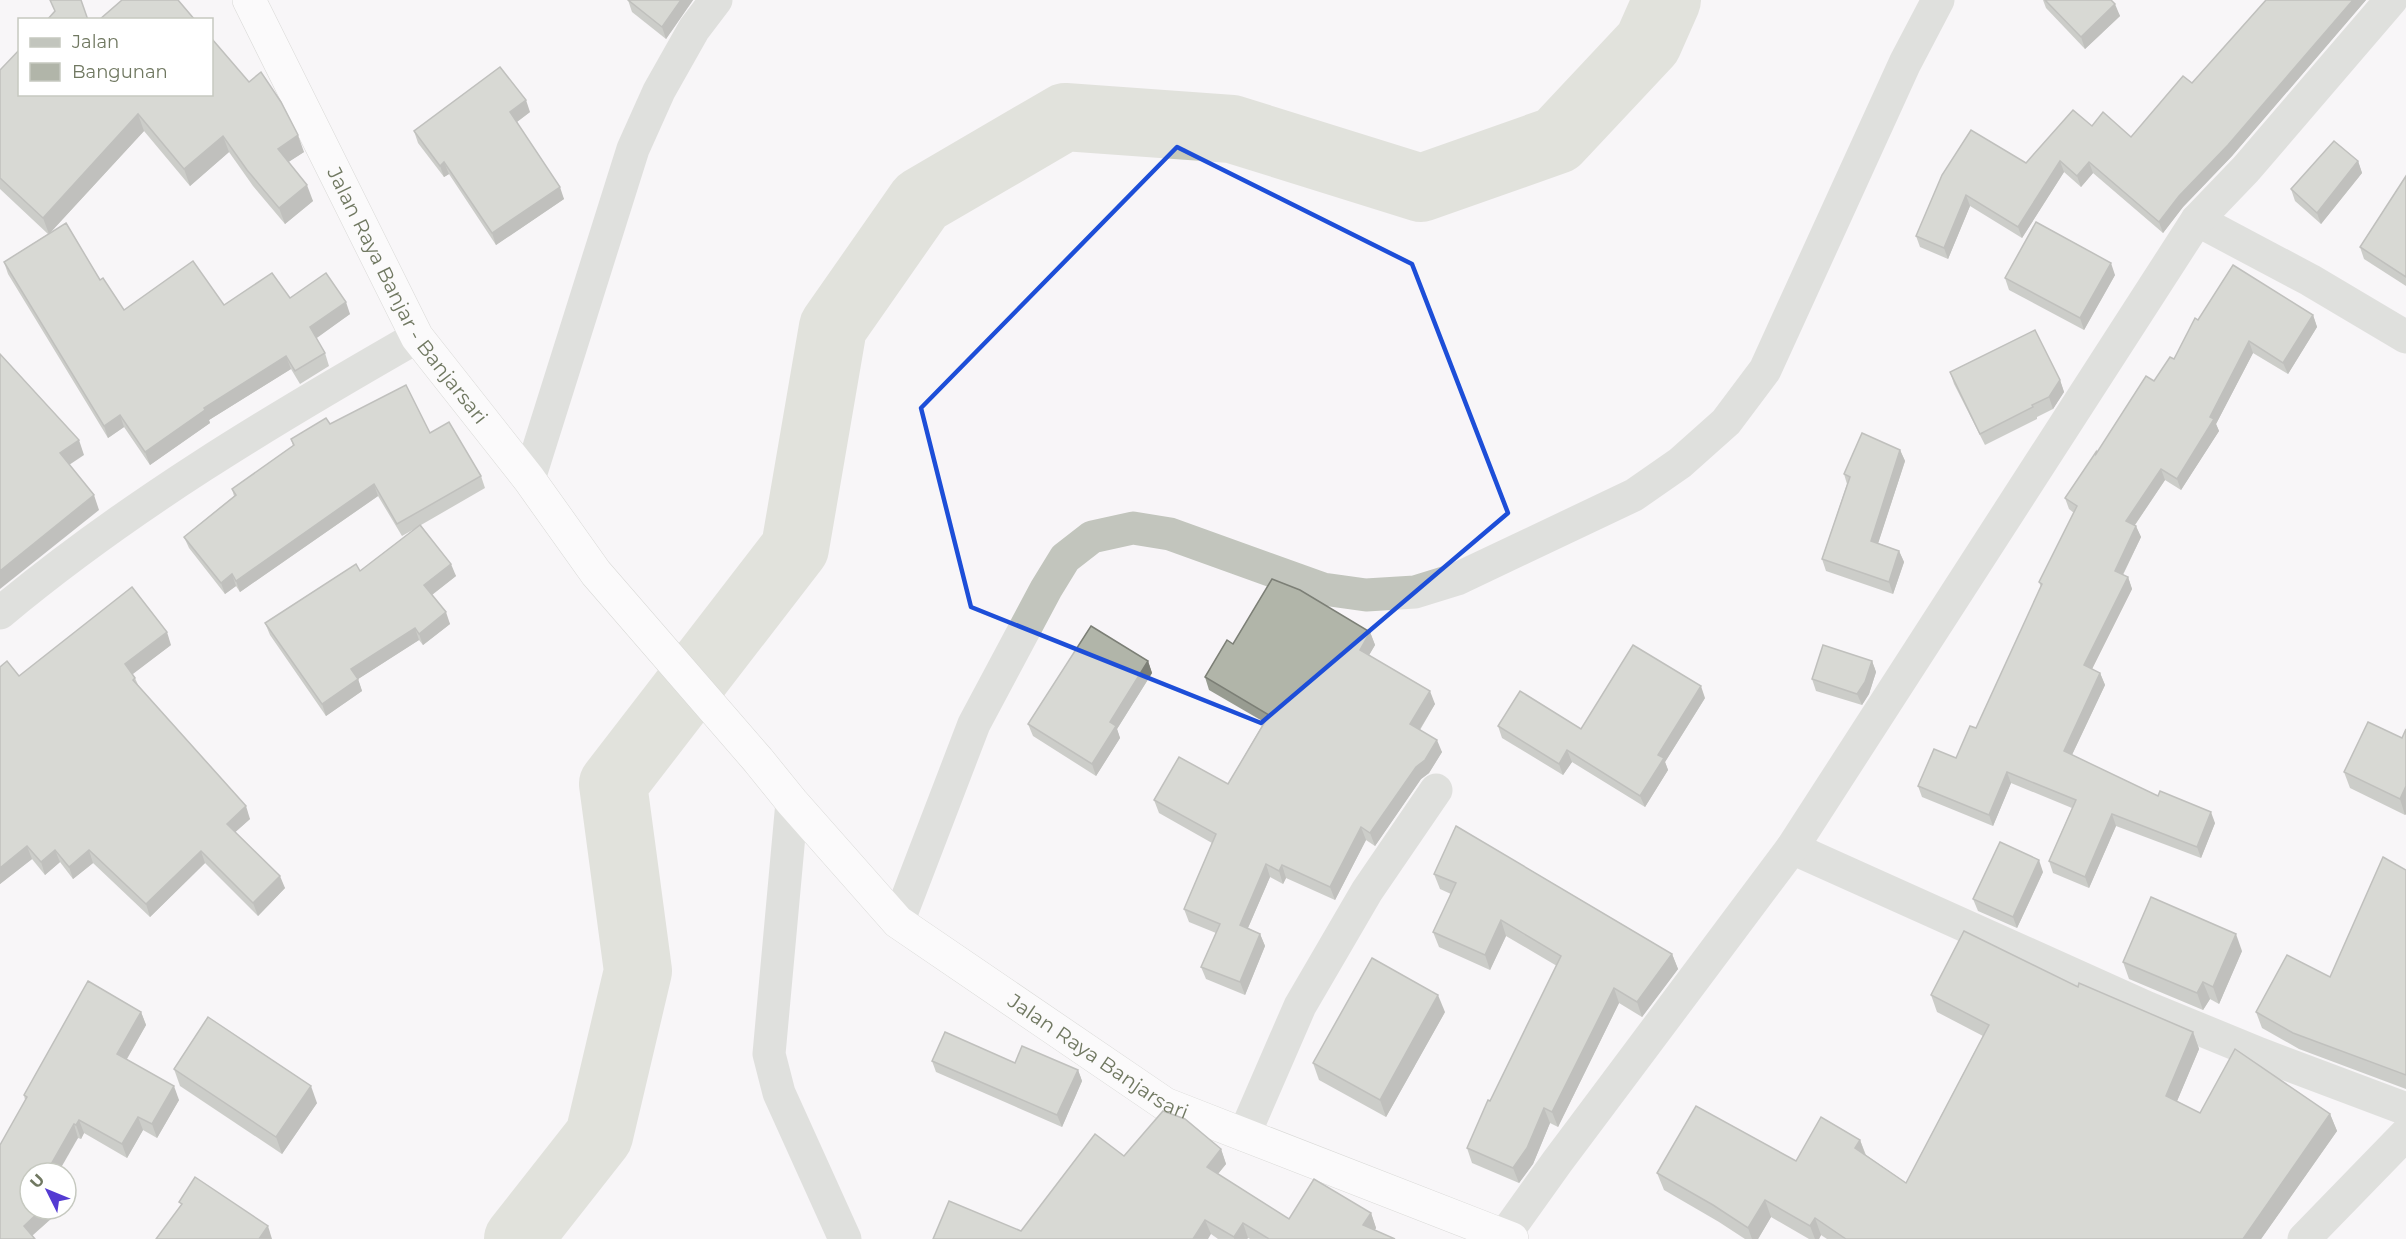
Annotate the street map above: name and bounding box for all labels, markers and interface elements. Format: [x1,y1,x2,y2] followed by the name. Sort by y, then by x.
[18,18,213,96] legend
[71,31,119,53] text: Jalan
[72,61,168,83] text: Bangunan
[322,162,493,429] street label: Jalan Raya Banjar - Banjarsari
[1003,988,1192,1124] street label: Jalan Raya Banjarsari
[18,1161,78,1221] north arrow
[26,1170,49,1192] text: U

